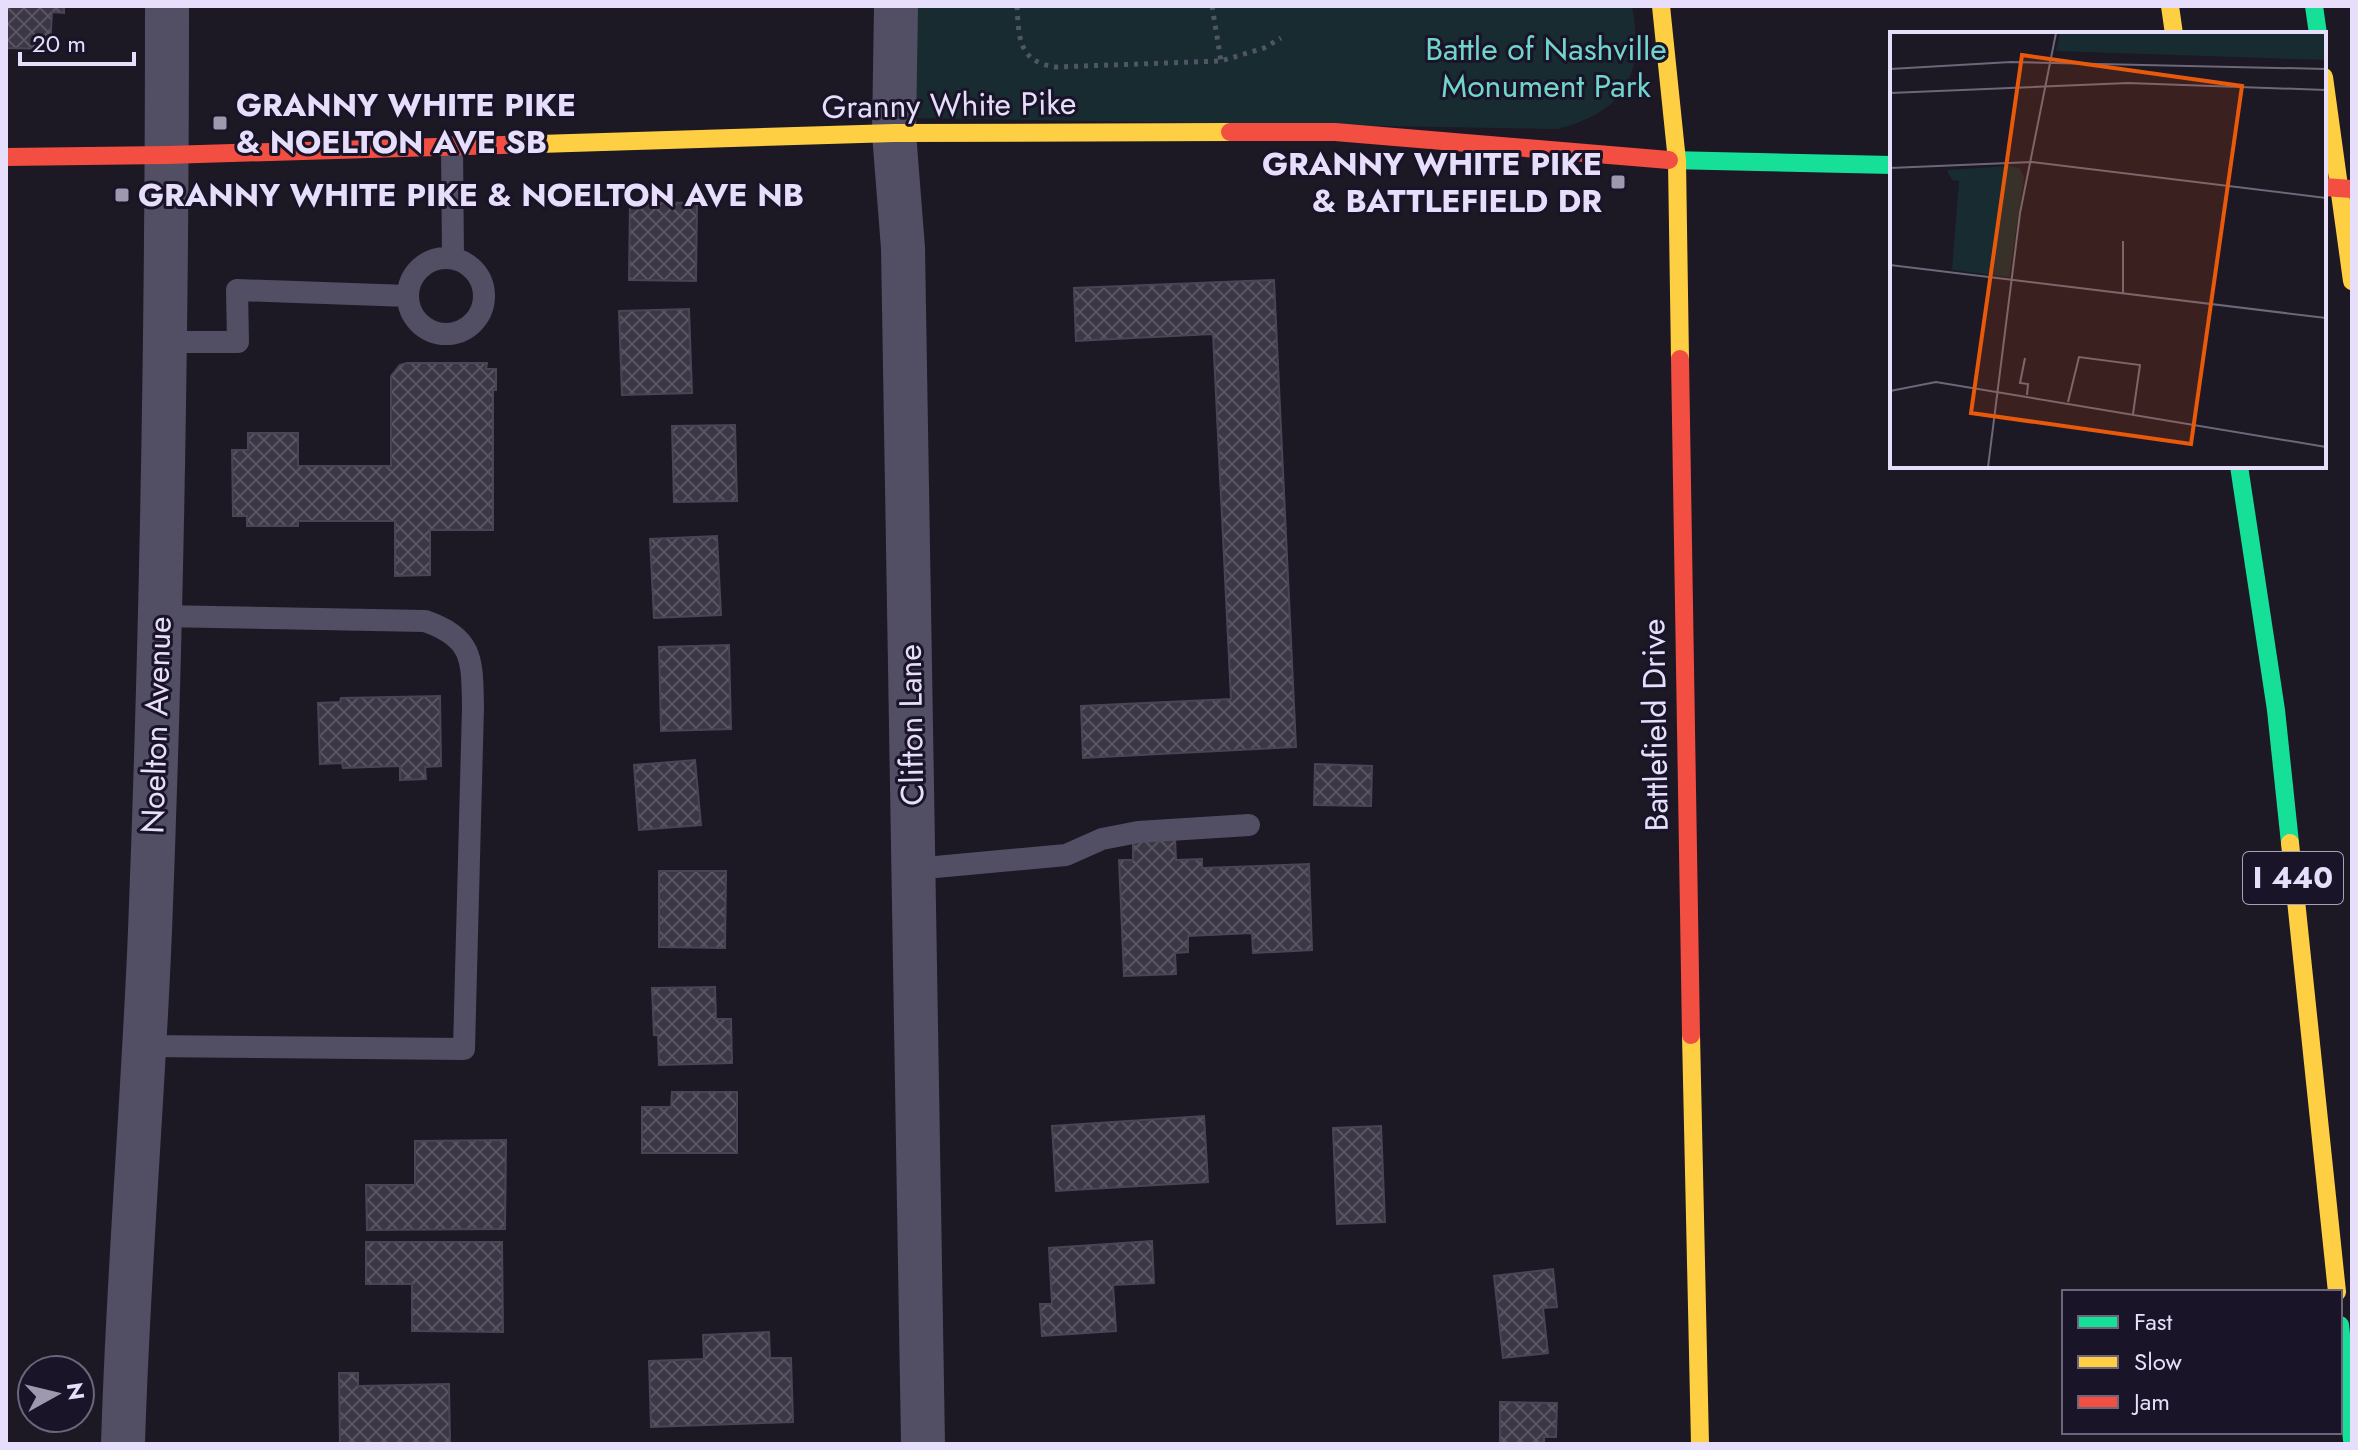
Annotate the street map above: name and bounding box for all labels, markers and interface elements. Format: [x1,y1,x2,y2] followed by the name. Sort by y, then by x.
[20,16,134,66] scale bar
[32,26,86,61] text: 20 m
[1425,26,1667,109] park label: Battle of Nashville Monument Park
[1890,32,2326,468] inset map
[821,80,1077,130] street label: Granny White Pike
[236,82,576,165] place label: GRANNY WHITE PIKE & NOELTON AVE SB
[211,114,229,132] marker: GRANNY WHITE PIKE & NOELTON AVE SB
[1262,141,1602,224] place label: GRANNY WHITE PIKE & BATTLEFIELD DR
[138,172,804,218] place label: GRANNY WHITE PIKE & NOELTON AVE NB
[1609,173,1627,191] marker: GRANNY WHITE PIKE & BATTLEFIELD DR
[113,186,131,204] marker: GRANNY WHITE PIKE & NOELTON AVE NB
[129,616,183,834] street label: Noelton Avenue
[1630,618,1680,832] street label: Battlefield Drive
[887,644,935,806] street label: Clifton Lane
[2243,852,2343,904] road number: I 440
[2062,1290,2342,1434] legend
[2134,1304,2172,1339] text: Fast
[2134,1344,2182,1379] text: Slow
[16,1354,96,1434] north arrow
[59,1380,93,1402] text: N
[2131,1384,2170,1419] text: Jam

